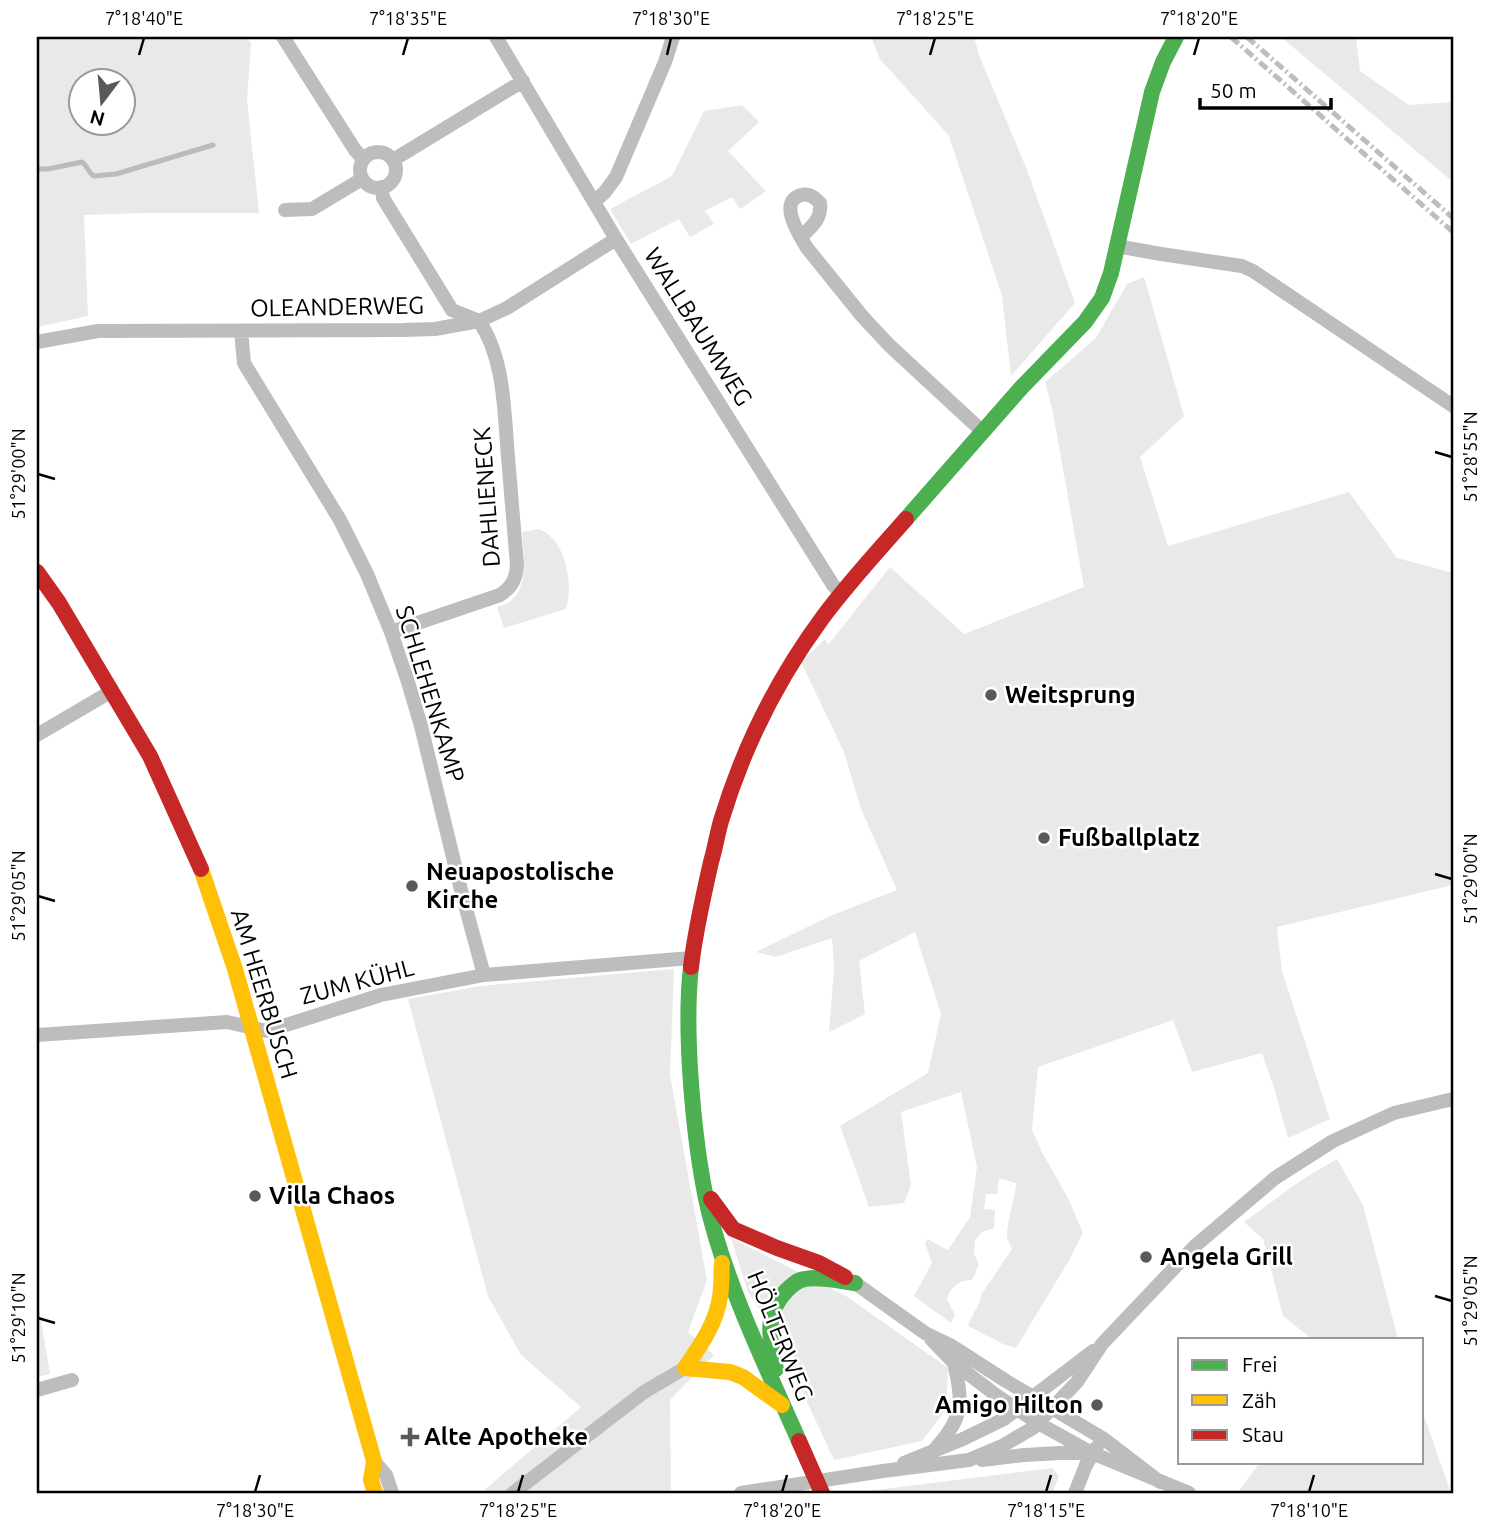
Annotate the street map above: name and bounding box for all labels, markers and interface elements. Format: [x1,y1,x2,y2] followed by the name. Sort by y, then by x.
[105,8,183,28] text: 7°18'40"E
[369,8,447,28] text: 7°18'35"E
[632,8,710,28] text: 7°18'30"E
[896,8,974,28] text: 7°18'25"E
[1160,8,1238,28] text: 7°18'20"E
[66,66,136,136] north arrow
[1200,66,1331,110] scale bar
[1210,78,1257,102] text: 50 m
[87,106,107,131] text: N
[639,243,758,411] street label: WALLBAUMWEG
[250,291,424,322] street label: OLEANDERWEG
[1460,411,1480,503] text: 51°28'55"N
[468,426,505,568] street label: DAHLIENECK
[8,428,28,520] text: 51°29'00"N
[391,602,470,785] street label: SCHLEHENKAMP
[1005,681,1136,708] place label: Weitsprung
[983,687,999,703] marker: Weitsprung
[1058,824,1200,851] place label: Fußballplatz
[1036,830,1052,846] marker: Fußballplatz
[1460,833,1480,925] text: 51°29'00"N
[8,850,28,942] text: 51°29'05"N
[426,858,614,913] place label: Neuapostolische Kirche
[404,878,420,894] marker: Neuapostolische Kirche
[226,906,303,1082] street label: AM HEERBUSCH
[297,953,417,1010] street label: ZUM KÜHL
[269,1182,395,1209] place label: Villa Chaos
[247,1188,263,1204] marker: Villa Chaos
[1160,1243,1293,1270] place label: Angela Grill
[1138,1249,1154,1265] marker: Angela Grill
[1460,1255,1480,1347] text: 51°29'05"N
[742,1267,819,1405] street label: HÖLTERWEG
[8,1272,28,1364] text: 51°29'10"N
[1178,1338,1424,1464] legend
[1242,1352,1277,1376] text: Frei
[1242,1388,1277,1412] text: Zäh
[935,1391,1083,1418] place label: Amigo Hilton
[1089,1397,1105,1413] marker: Amigo Hilton
[1242,1422,1284,1446] text: Stau
[424,1423,588,1450] place label: Alte Apotheke
[402,1429,418,1445] marker: Alte Apotheke
[216,1500,294,1520] text: 7°18'30"E
[479,1500,557,1520] text: 7°18'25"E
[743,1500,821,1520] text: 7°18'20"E
[1007,1500,1085,1520] text: 7°18'15"E
[1270,1500,1348,1520] text: 7°18'10"E

